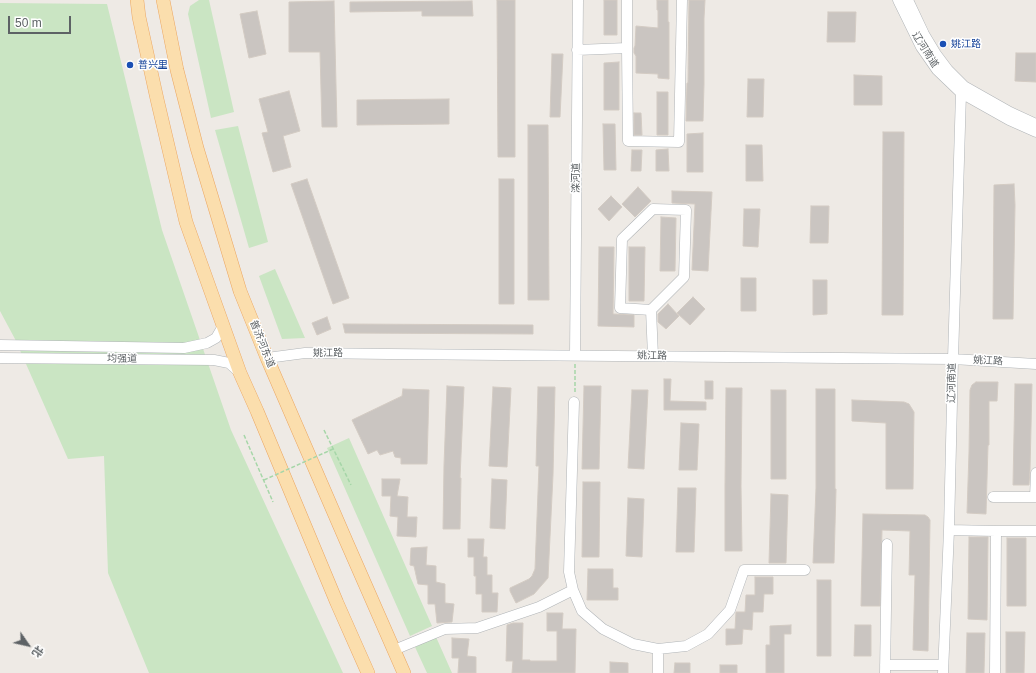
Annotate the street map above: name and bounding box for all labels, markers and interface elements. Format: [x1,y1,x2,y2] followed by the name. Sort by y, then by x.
[10,8,73,34] scale bar
[15,16,42,30] text: 50 m
[909,30,941,70] street label: 辽河南道
[951,38,981,50] place label: 姚江路
[938,39,948,49] marker: 姚江路
[138,59,168,71] place label: 普兴里
[125,60,135,70] marker: 普兴里
[570,163,582,193] street label: 滦河道
[247,319,277,369] street label: 普济河东道
[313,347,343,359] street label: 姚江路
[637,350,667,362] street label: 姚江路
[107,353,137,365] street label: 均强道
[973,354,1003,368] street label: 姚江路
[946,363,958,403] street label: 辽河南道
[8,625,48,665] north arrow
[30,644,46,660] text: 北

